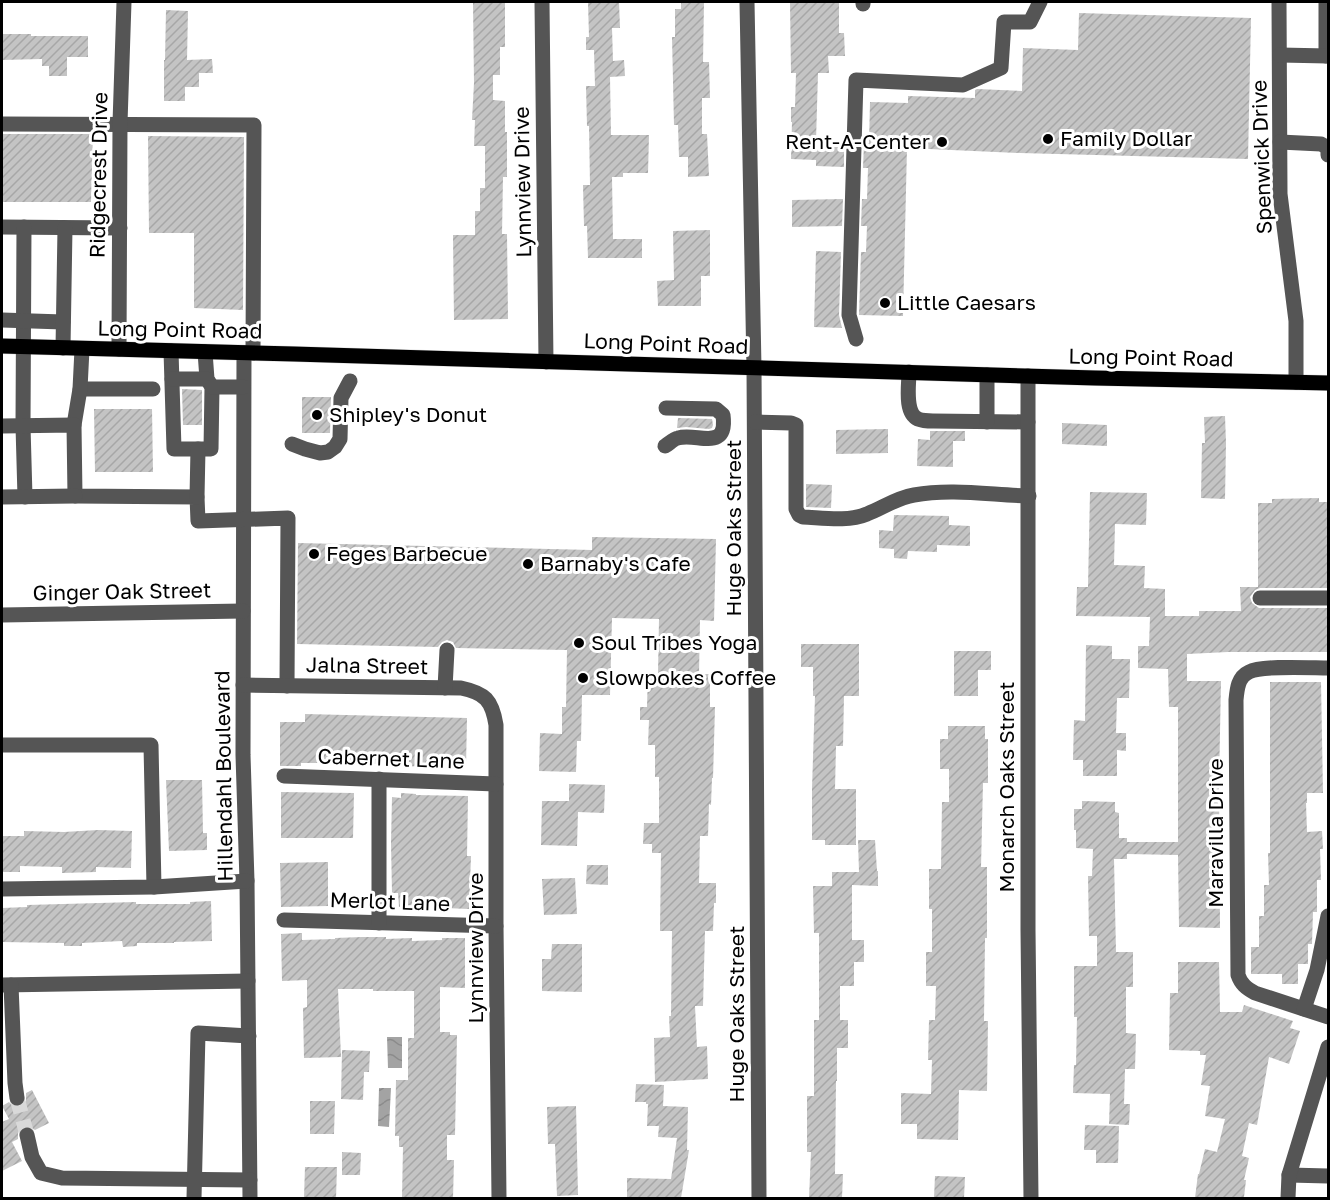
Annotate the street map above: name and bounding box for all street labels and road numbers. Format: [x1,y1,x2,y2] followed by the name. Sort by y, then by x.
[1245,79,1277,235] street label: Spenwick Drive
[84,92,112,258] street label: Ridgecrest Drive
[508,106,536,258] street label: Lynnview Drive
[97,315,263,343] street label: Long Point Road
[583,327,749,359] street label: Long Point Road
[1068,343,1234,371] street label: Long Point Road
[720,440,746,616] street label: Huge Oaks Street
[32,576,211,606] street label: Ginger Oak Street
[306,651,428,679] street label: Jalna Street
[208,670,238,882] street label: Hillendahl Boulevard
[993,682,1019,892] street label: Monarch Oaks Street
[317,742,465,774] street label: Cabernet Lane
[1202,758,1228,908] street label: Maravilla Drive
[462,872,488,1024] street label: Lynnview Drive
[329,886,451,916] street label: Merlot Lane
[723,926,749,1102] street label: Huge Oaks Street

